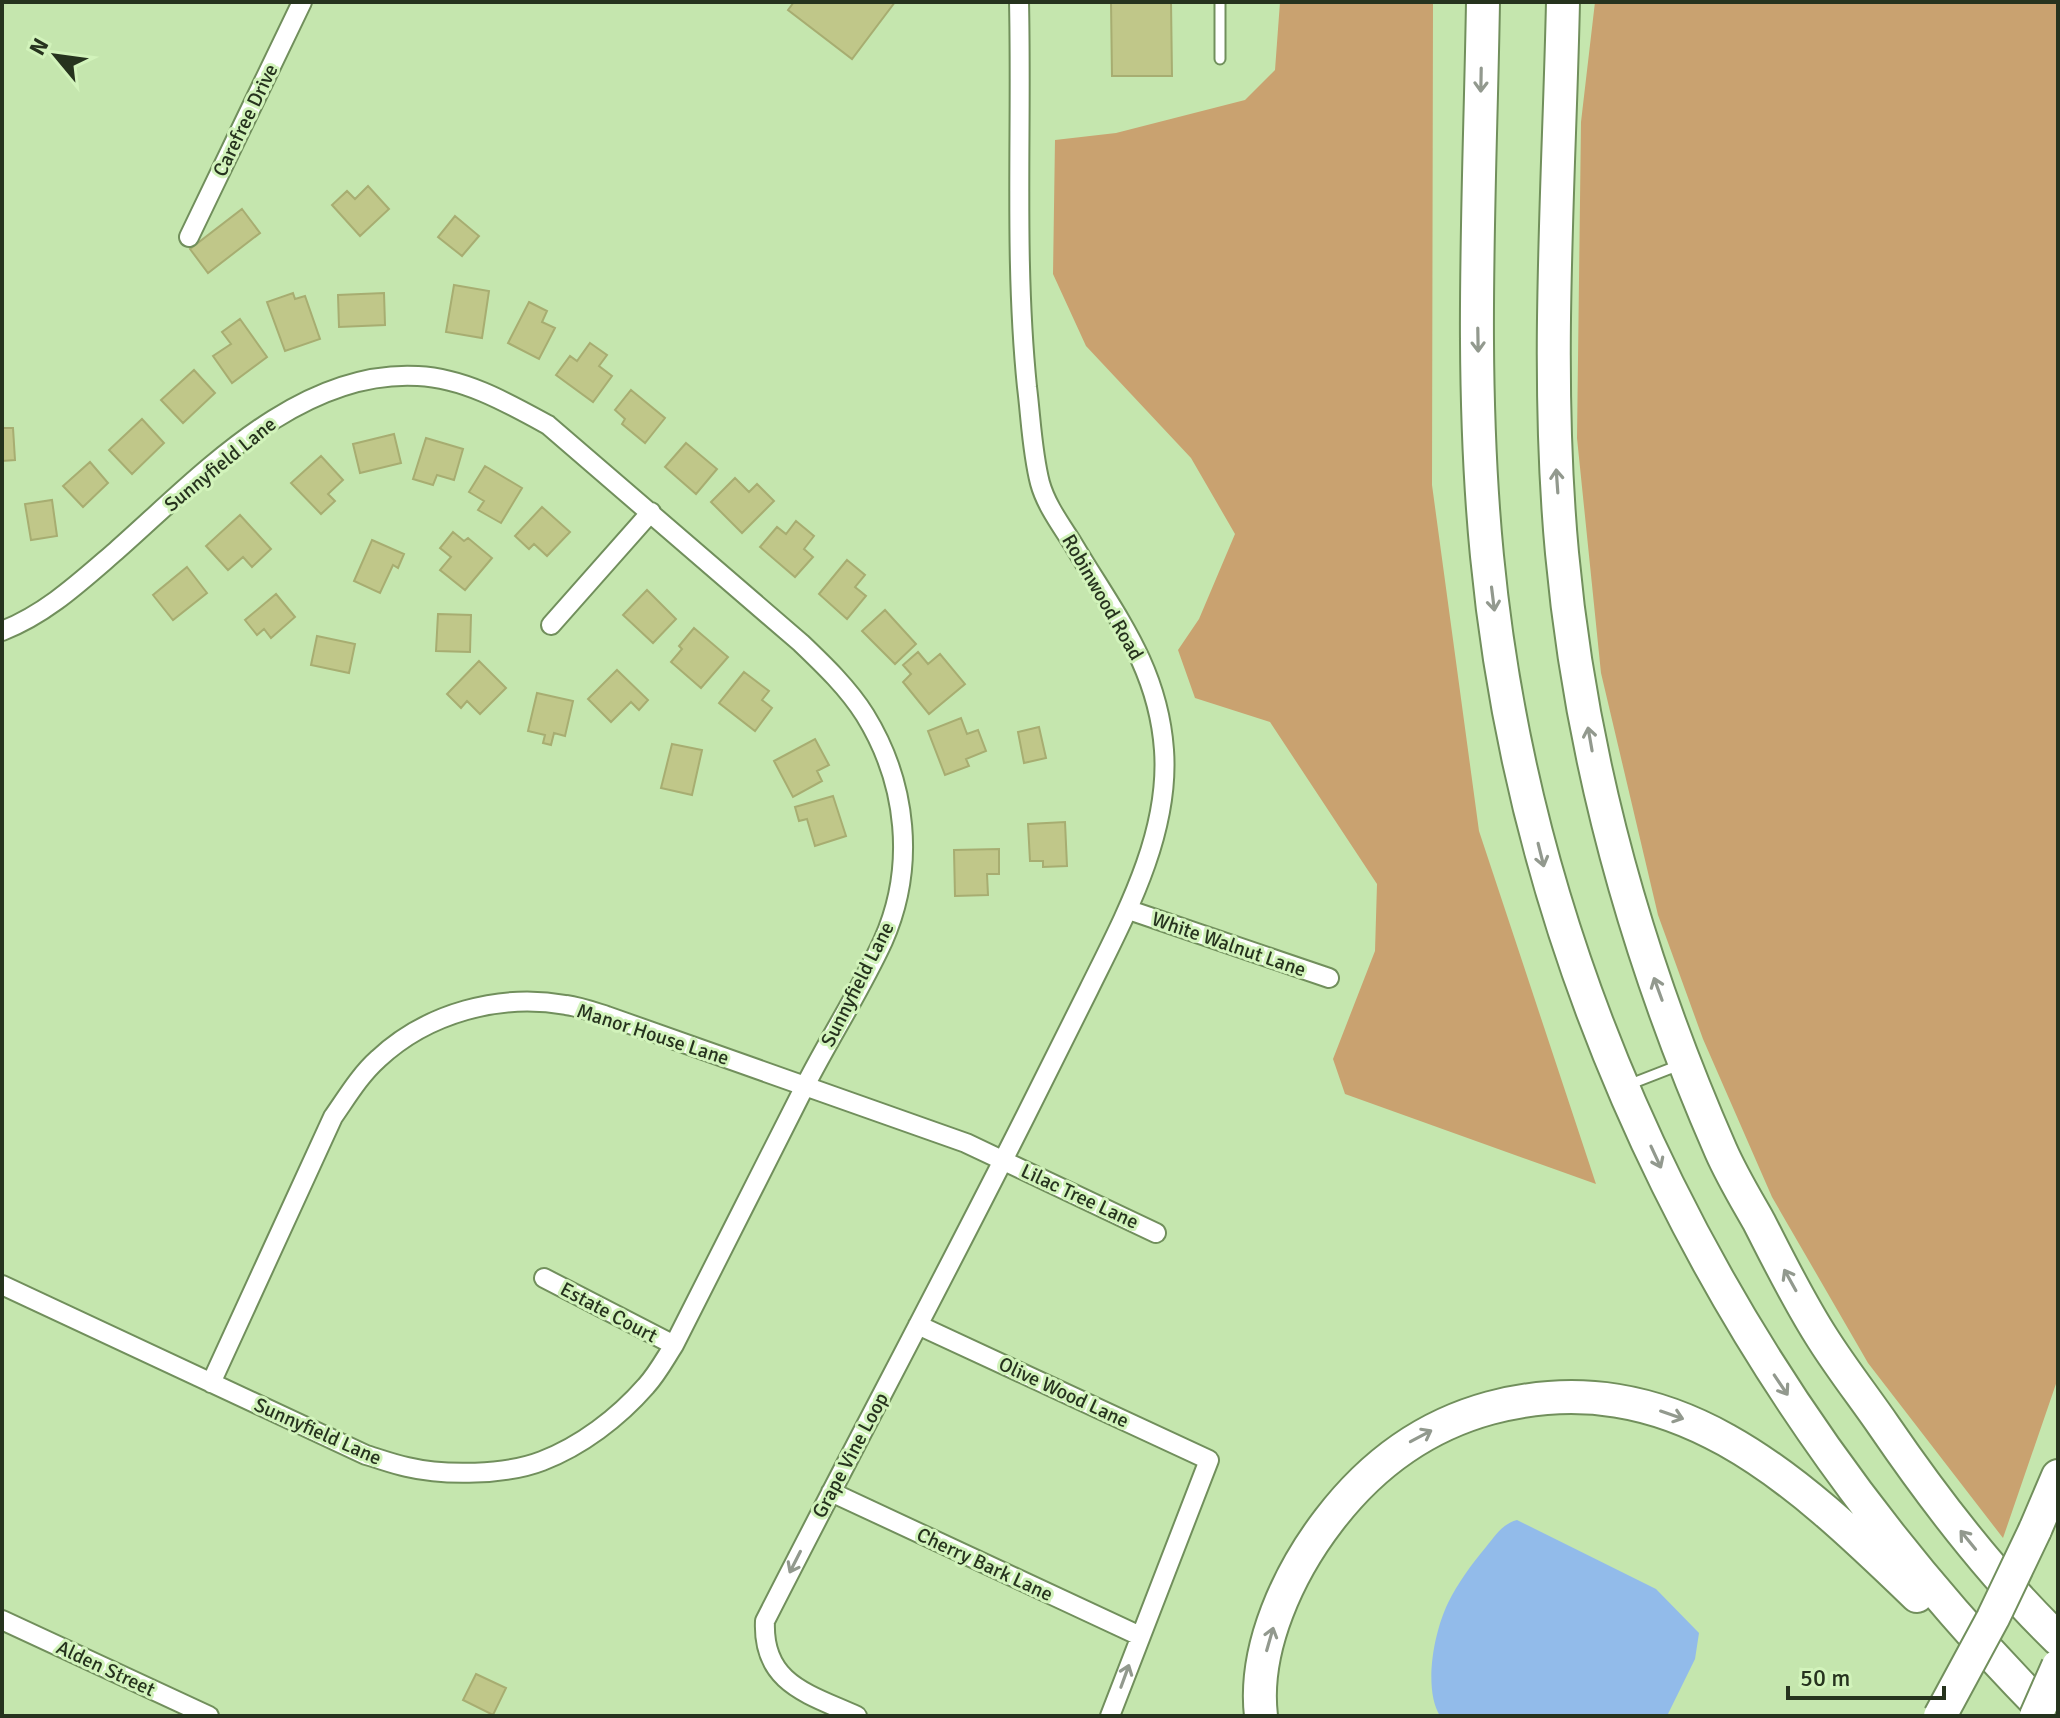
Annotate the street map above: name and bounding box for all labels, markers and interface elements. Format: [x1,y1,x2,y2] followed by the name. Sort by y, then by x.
[16,16,96,96] north arrow
[23,33,54,60] text: N
[207,60,283,181] street label: Carefree Drive
[1474,66,1489,93] one-way arrow
[1470,326,1485,353] one-way arrow
[159,412,281,517] street label: Sunnyfield Lane
[1549,468,1564,495] one-way arrow
[1056,530,1149,665] street label: Robinwood Road
[1485,585,1500,612] one-way arrow
[1581,727,1596,752] one-way arrow
[1534,841,1549,867] one-way arrow
[1149,906,1309,983] street label: White Walnut Lane
[815,918,900,1051] street label: Sunnyfield Lane
[1650,977,1665,1002] one-way arrow
[574,998,732,1071] street label: Manor House Lane
[1649,1145,1664,1169] one-way arrow
[1017,1158,1143,1235] street label: Lilac Tree Lane
[1782,1268,1797,1292] one-way arrow
[556,1276,662,1348] street label: Estate Court
[995,1351,1133,1434] street label: Olive Wood Lane
[1773,1373,1789,1395] one-way arrow
[807,1388,894,1522] street label: Grape Vine Loop
[250,1392,385,1471] street label: Sunnyfield Lane
[1659,1409,1684,1424] one-way arrow
[1409,1427,1432,1443] one-way arrow
[913,1522,1057,1607] street label: Cherry Bark Lane
[1959,1530,1977,1551] one-way arrow
[787,1549,802,1573] one-way arrow
[1264,1627,1278,1652] one-way arrow
[53,1635,159,1702] street label: Alden Street
[1788,1650,1944,1700] scale bar
[1800,1663,1850,1693] text: 50 m
[1119,1664,1133,1689] one-way arrow

